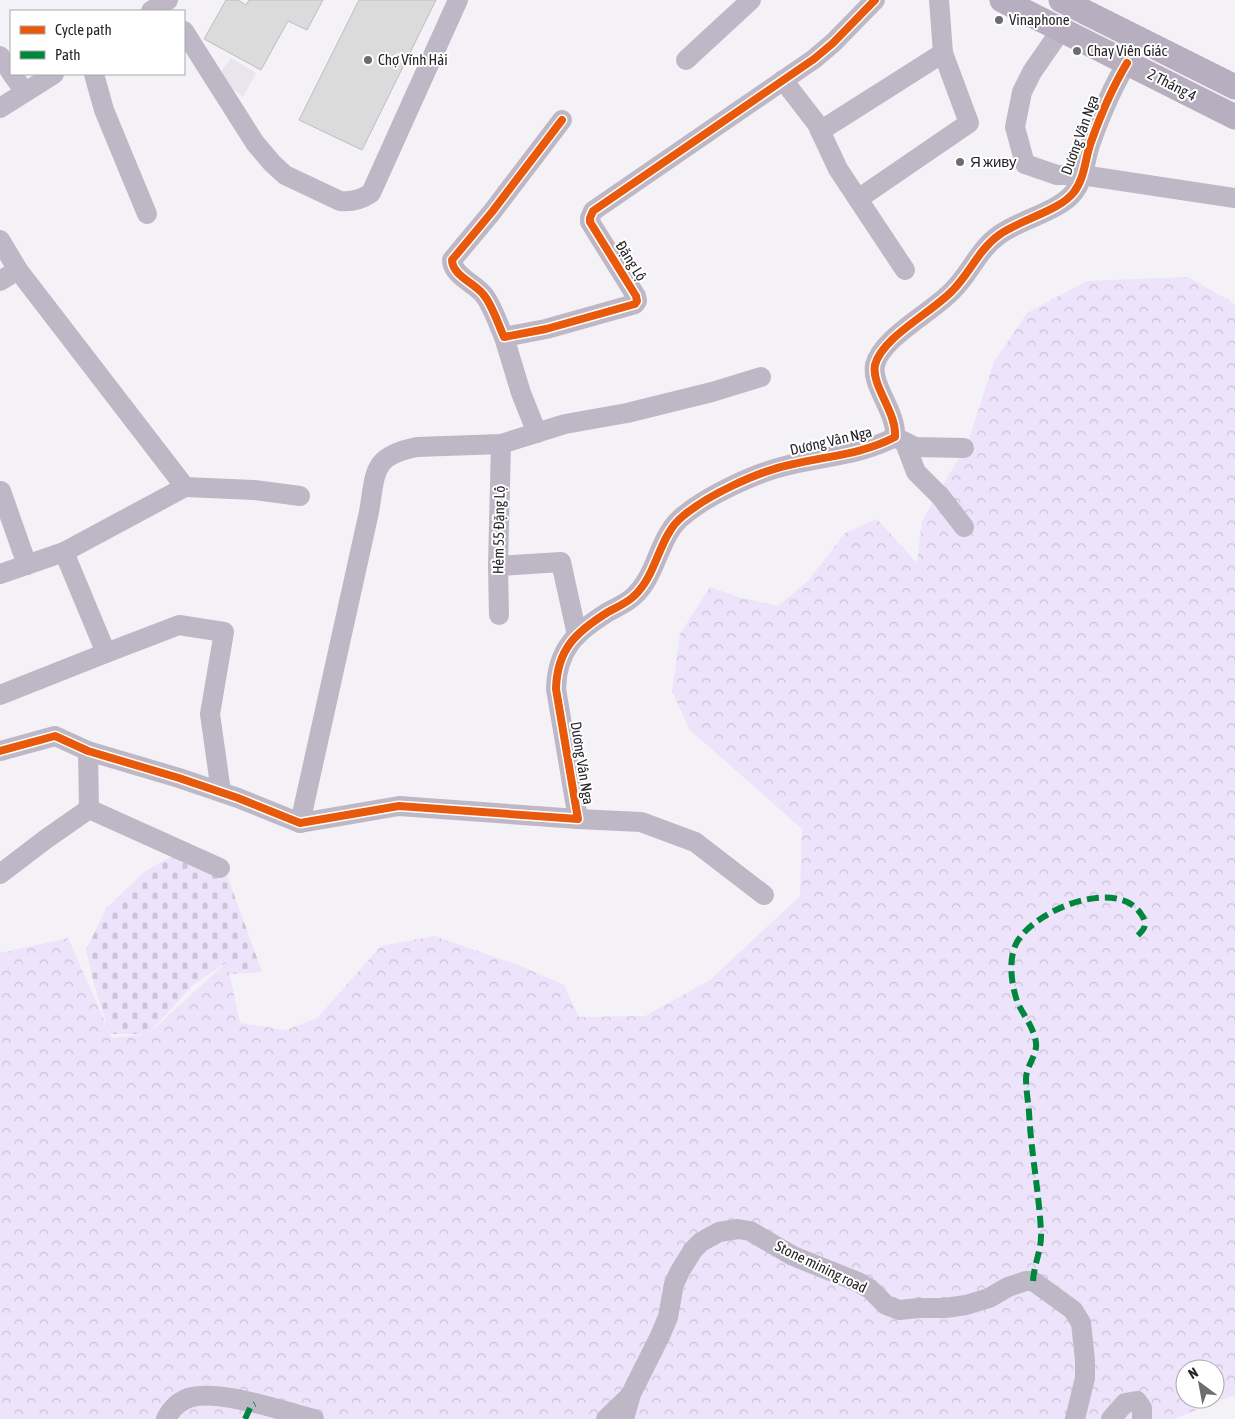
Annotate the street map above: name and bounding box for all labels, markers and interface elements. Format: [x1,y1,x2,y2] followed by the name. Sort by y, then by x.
[10,10,185,75] legend
[1009,11,1070,28] place label: Vinaphone
[993,14,1005,26] marker: Vinaphone
[55,21,112,38] text: Cycle path
[1087,42,1168,59] place label: Chay Viên Giác
[1071,45,1083,57] marker: Chay Viên Giác
[55,46,81,63] text: Path
[378,51,448,68] place label: Chợ Vĩnh Hải
[362,54,374,66] marker: Chợ Vĩnh Hải
[1145,65,1199,104] street label: 2 Tháng 4
[1057,93,1102,177] street label: Dương Vân Nga
[970,153,1017,170] place label: Я живу
[954,156,966,168] marker: Я живу
[613,238,650,284] street label: Đặng Lộ
[788,423,874,458] street label: Dương Vân Nga
[489,486,508,574] street label: Hẻm 55 Đặng Lộ
[568,720,597,806] street label: Dương Vân Nga
[773,1237,870,1296] street label: Stone mining road
[1175,1359,1225,1409] north arrow
[1185,1364,1201,1382] text: N

